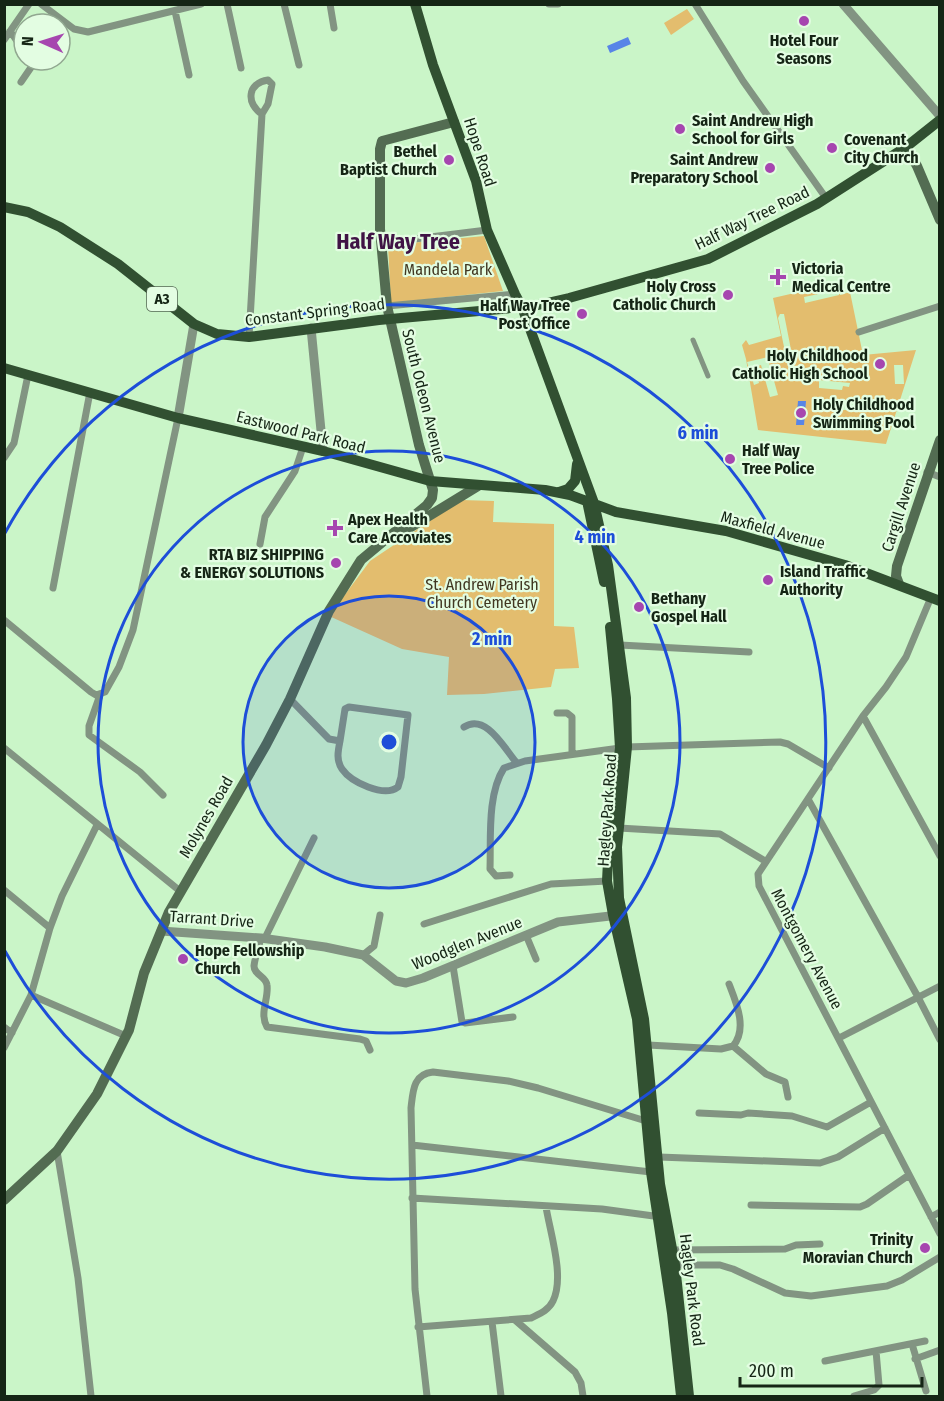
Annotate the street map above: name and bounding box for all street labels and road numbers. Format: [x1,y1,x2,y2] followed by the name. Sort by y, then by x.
[460,115,500,189] street label: Hope Road
[692,182,812,254] street label: Half Way Tree Road
[147,287,177,311] road number: A3
[244,294,386,330] street label: Constant Spring Road
[398,327,450,465] street label: South Odeon Avenue
[235,407,367,457] street label: Eastwood Park Road
[878,460,924,554] street label: Cargill Avenue
[719,507,827,553] street label: Maxfield Avenue
[594,753,620,867] street label: Hagley Park Road
[175,773,237,861] street label: Molynes Road
[767,886,847,1013] street label: Montgomery Avenue
[169,907,255,931] street label: Tarrant Drive
[409,912,525,974] street label: Woodglen Avenue
[676,1233,708,1347] street label: Hagley Park Road

